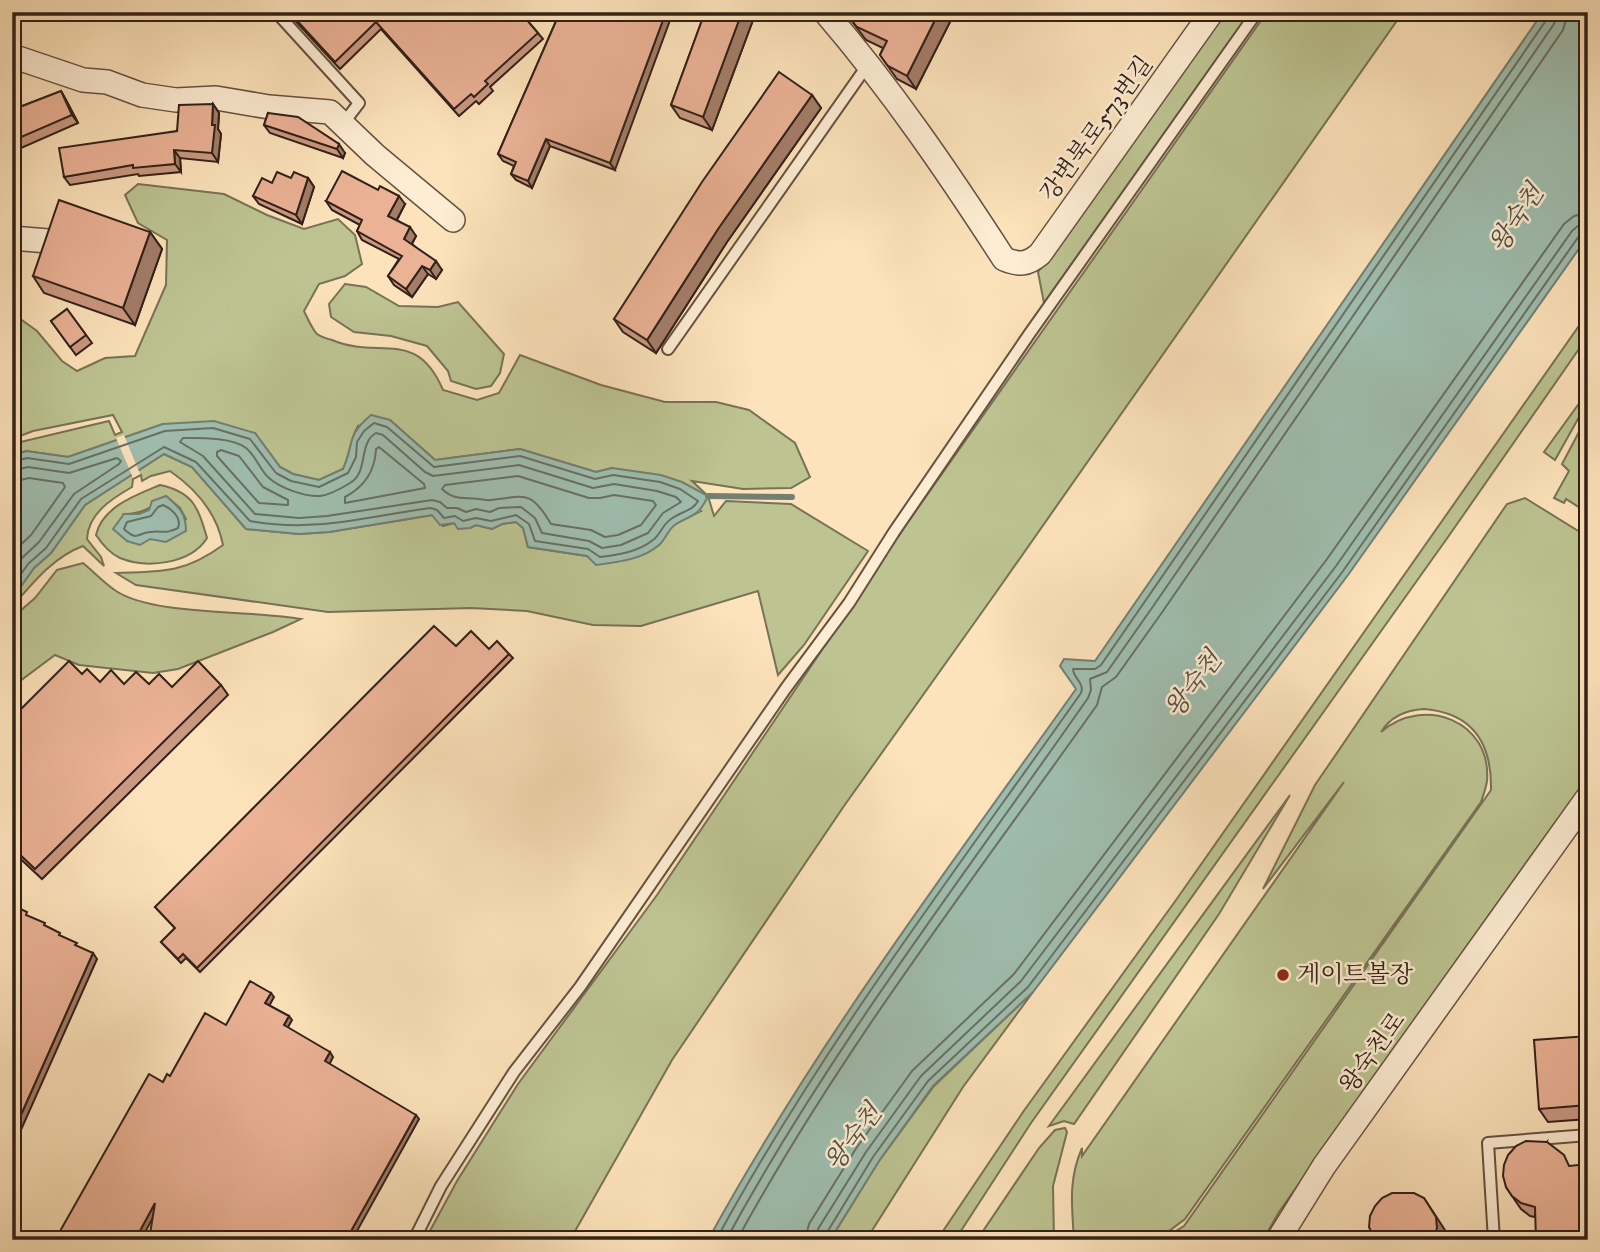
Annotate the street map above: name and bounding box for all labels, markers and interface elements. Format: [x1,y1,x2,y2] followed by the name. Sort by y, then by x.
[1034,50,1160,208] street label: 강변북로573번길
[1482,177,1553,259] water label: 왕숙천
[1158,643,1231,725] water label: 왕숙천
[1297,960,1414,990] place label: 게이트볼장
[1275,967,1291,983] marker: 게이트볼장
[1334,1007,1412,1099] street label: 왕숙천로
[818,1096,891,1178] water label: 왕숙천

